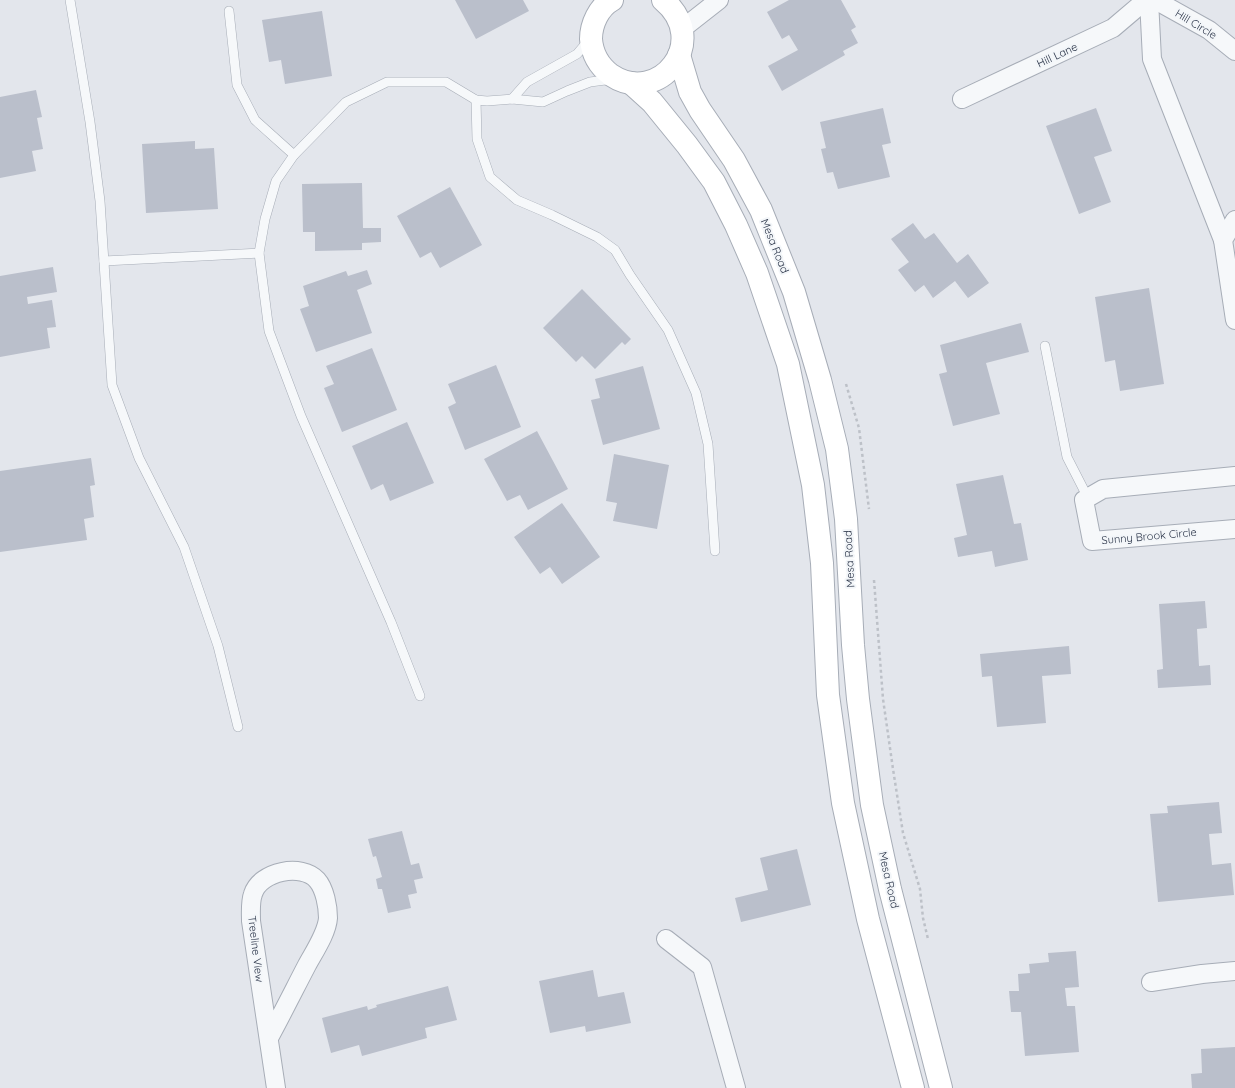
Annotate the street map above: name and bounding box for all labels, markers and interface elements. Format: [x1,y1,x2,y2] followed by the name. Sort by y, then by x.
[1173,6,1219,42] street label: Hill Circle
[1034,39,1080,71] street label: Hill Lane
[758,217,792,275] street label: Mesa Road
[1101,525,1197,547] street label: Sunny Brook Circle
[841,530,857,588] street label: Mesa Road
[876,850,902,910] street label: Mesa Road
[245,915,267,983] street label: Treeline View

